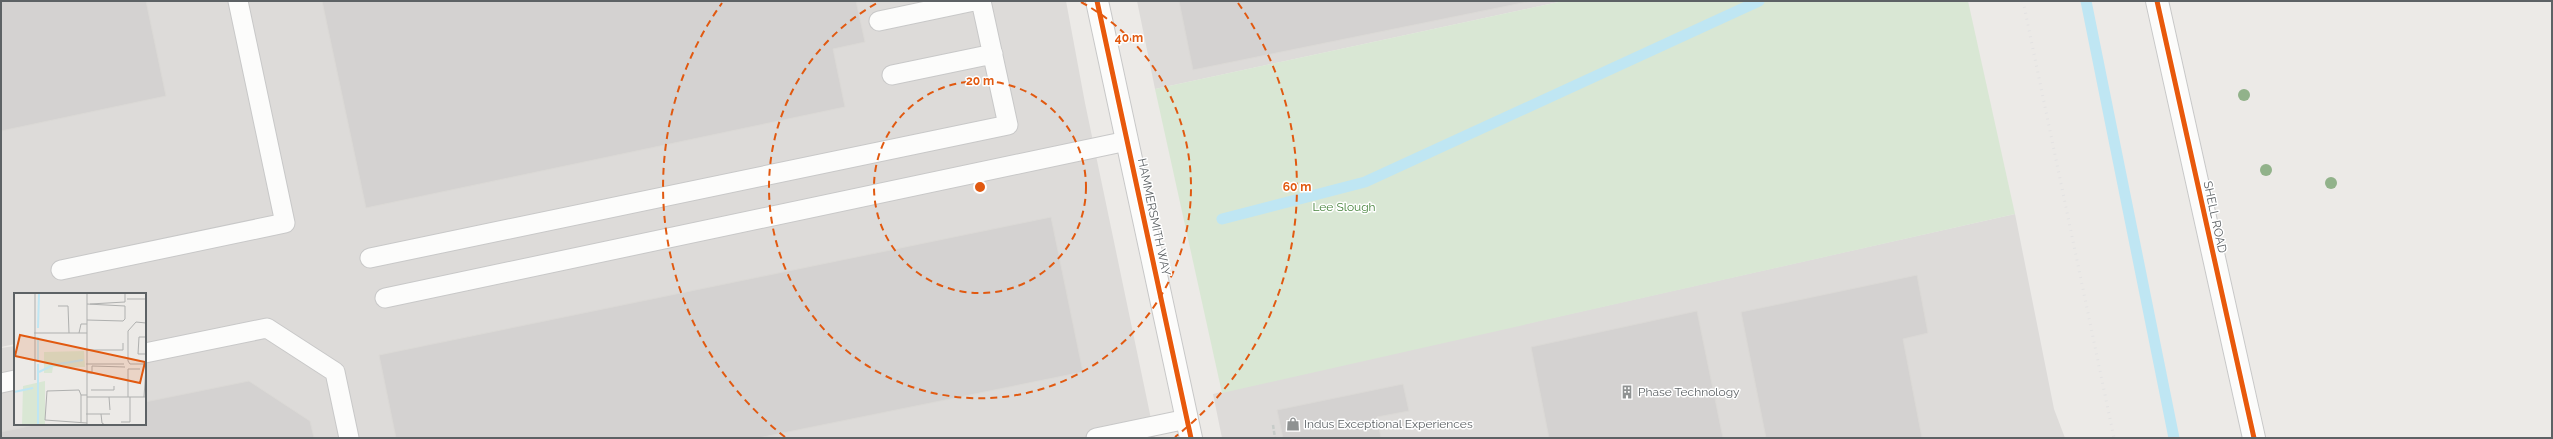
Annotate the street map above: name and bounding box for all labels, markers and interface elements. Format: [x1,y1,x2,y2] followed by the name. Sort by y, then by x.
[1115,31,1143,45] text: 40 m
[966,74,994,88] text: 20 m
[1135,157,1173,277] street label: HAMMERSMITH WAY
[973,180,987,194] centre of rings
[1283,180,1311,194] text: 60 m
[2201,180,2230,255] street label: SHELL ROAD
[1312,200,1376,214] park label: Lee Slough
[14,293,146,425] inset map
[1619,384,1635,400] building icon: Phase Technology
[1638,385,1740,399] place label: Phase Technology
[1285,416,1301,432] shop icon: Indus Exceptional Experiences
[1304,417,1473,431] place label: Indus Exceptional Experiences

